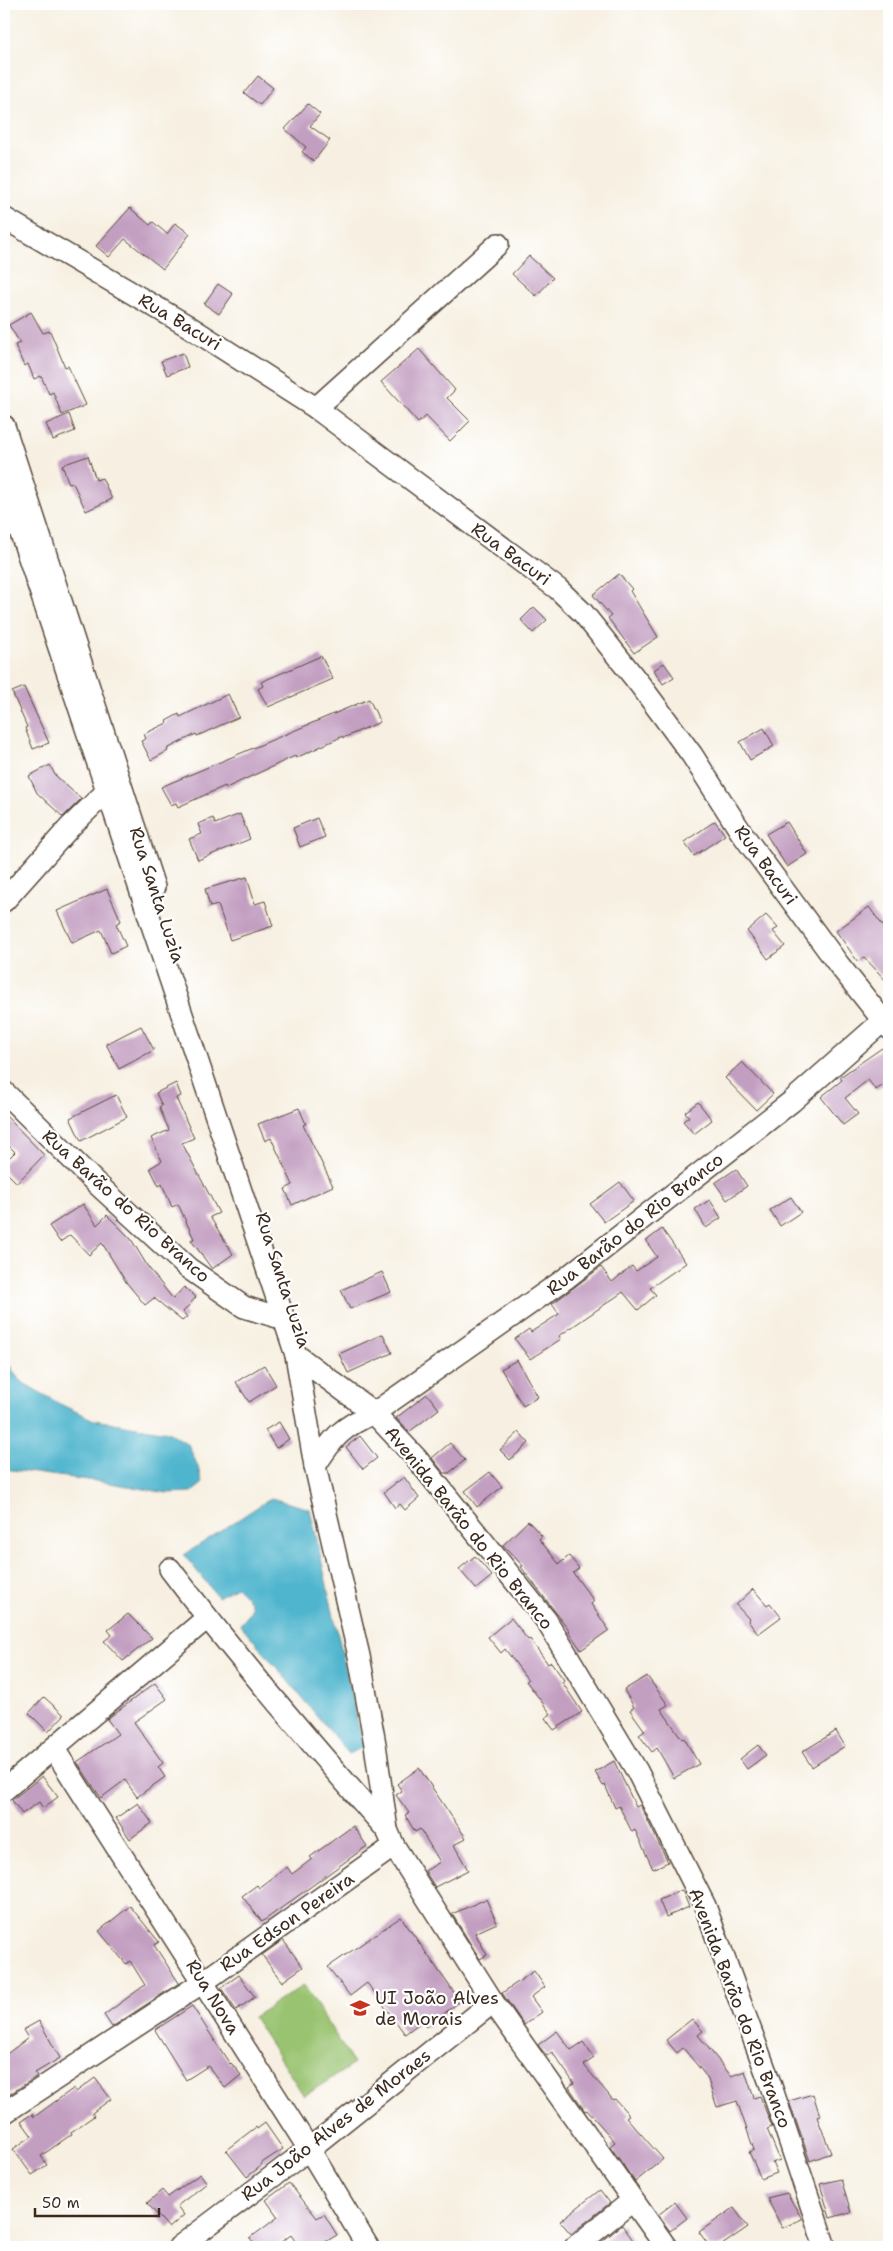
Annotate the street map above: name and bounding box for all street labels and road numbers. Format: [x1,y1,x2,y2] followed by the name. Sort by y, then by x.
[134,288,226,356] street label: Rua Bacuri
[466,517,556,591] street label: Rua Bacuri
[729,820,803,910] street label: Rua Bacuri
[124,824,190,966] street label: Rua Santa Luzia
[37,1124,215,1288] street label: Rua Barão do Rio Branco
[542,1147,728,1301] street label: Rua Barão do Rio Branco
[250,1209,316,1351] street label: Rua Santa Luzia
[379,1421,559,1635] street label: Avenida Barão do Rio Branco
[215,1867,359,1977] street label: Rua Edson Pereira
[683,1885,797,2131] street label: Avenida Barão do Rio Branco
[181,1955,245,2039] street label: Rua Nova
[236,2043,436,2207] street label: Rua João Alves de Moraes

